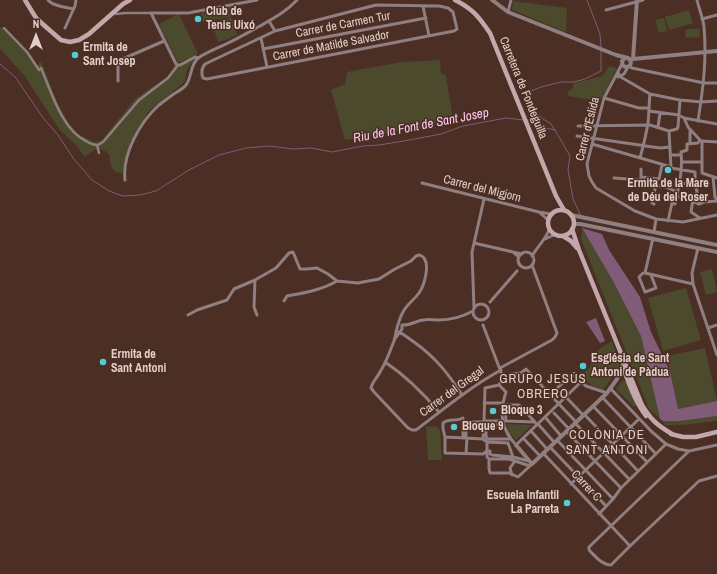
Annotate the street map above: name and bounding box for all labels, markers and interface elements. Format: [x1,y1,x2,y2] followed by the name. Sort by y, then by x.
[206,5,255,33] place label: Club de Tenis Uixó
[295,9,391,41] street label: Carrer de Carmen Tur
[193,14,203,24] marker: Club de Tenis Uixó
[16,16,56,56] north arrow
[33,17,39,31] text: N
[272,28,390,64] street label: Carrer de Matilde Salvador
[496,35,550,141] street label: Carretera de Fondeguilla
[83,41,135,69] place label: Ermita de Sant Josep
[70,50,80,60] marker: Ermita de Sant Josep
[573,96,603,162] street label: Carrer d'Eslida
[352,105,490,147] water label: Riu de la Font de Sant Josep
[663,165,673,175] marker: Ermita de la Mare de Déu del Roser
[442,172,522,206] street label: Carrer del Migjorn
[627,177,709,205] place label: Ermita de la Mare de Déu del Roser
[111,348,166,376] place label: Ermita de Sant Antoni
[591,352,669,380] place label: Església de Sant Antoni de Pàdua
[98,357,108,367] marker: Ermita de Sant Antoni
[578,361,588,371] marker: Església de Sant Antoni de Pàdua
[417,364,487,420] street label: Carrer del Gregal
[499,372,587,403] district label: GRUPO JESÚS OBRERO
[501,404,543,418] place label: Bloque 3
[488,406,498,416] marker: Bloque 3
[462,420,504,434] place label: Bloque 9
[449,422,459,432] marker: Bloque 9
[566,428,648,459] district label: COLÒNIA DE SANT ANTONI
[568,467,604,505] street label: Carrer C
[487,489,559,517] place label: Escuela Infantil La Parreta
[562,498,572,508] marker: Escuela Infantil La Parreta

